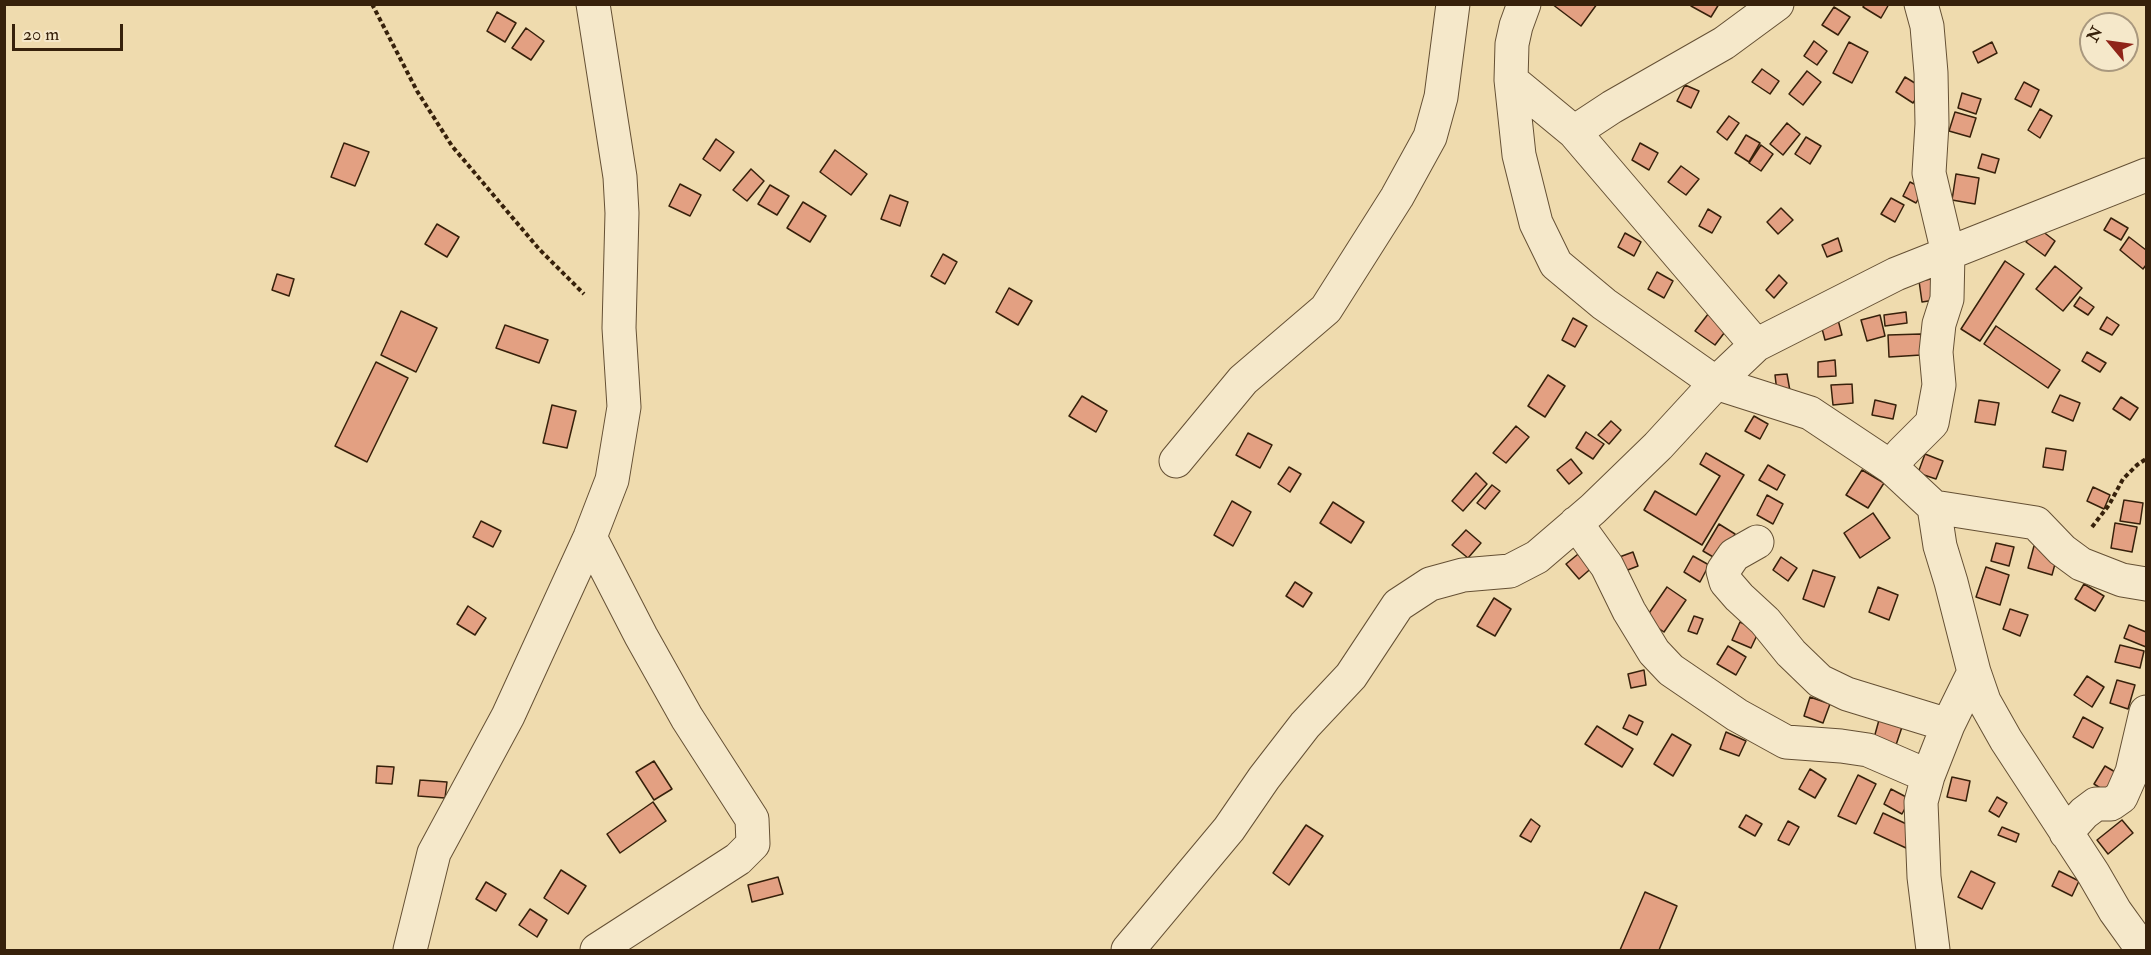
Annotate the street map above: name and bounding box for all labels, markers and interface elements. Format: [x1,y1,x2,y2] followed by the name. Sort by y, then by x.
[15,12,126,50] scale bar
[2079,12,2139,72] north arrow
[23,23,59,46] text: 20 m
[2083,23,2107,45] text: N

